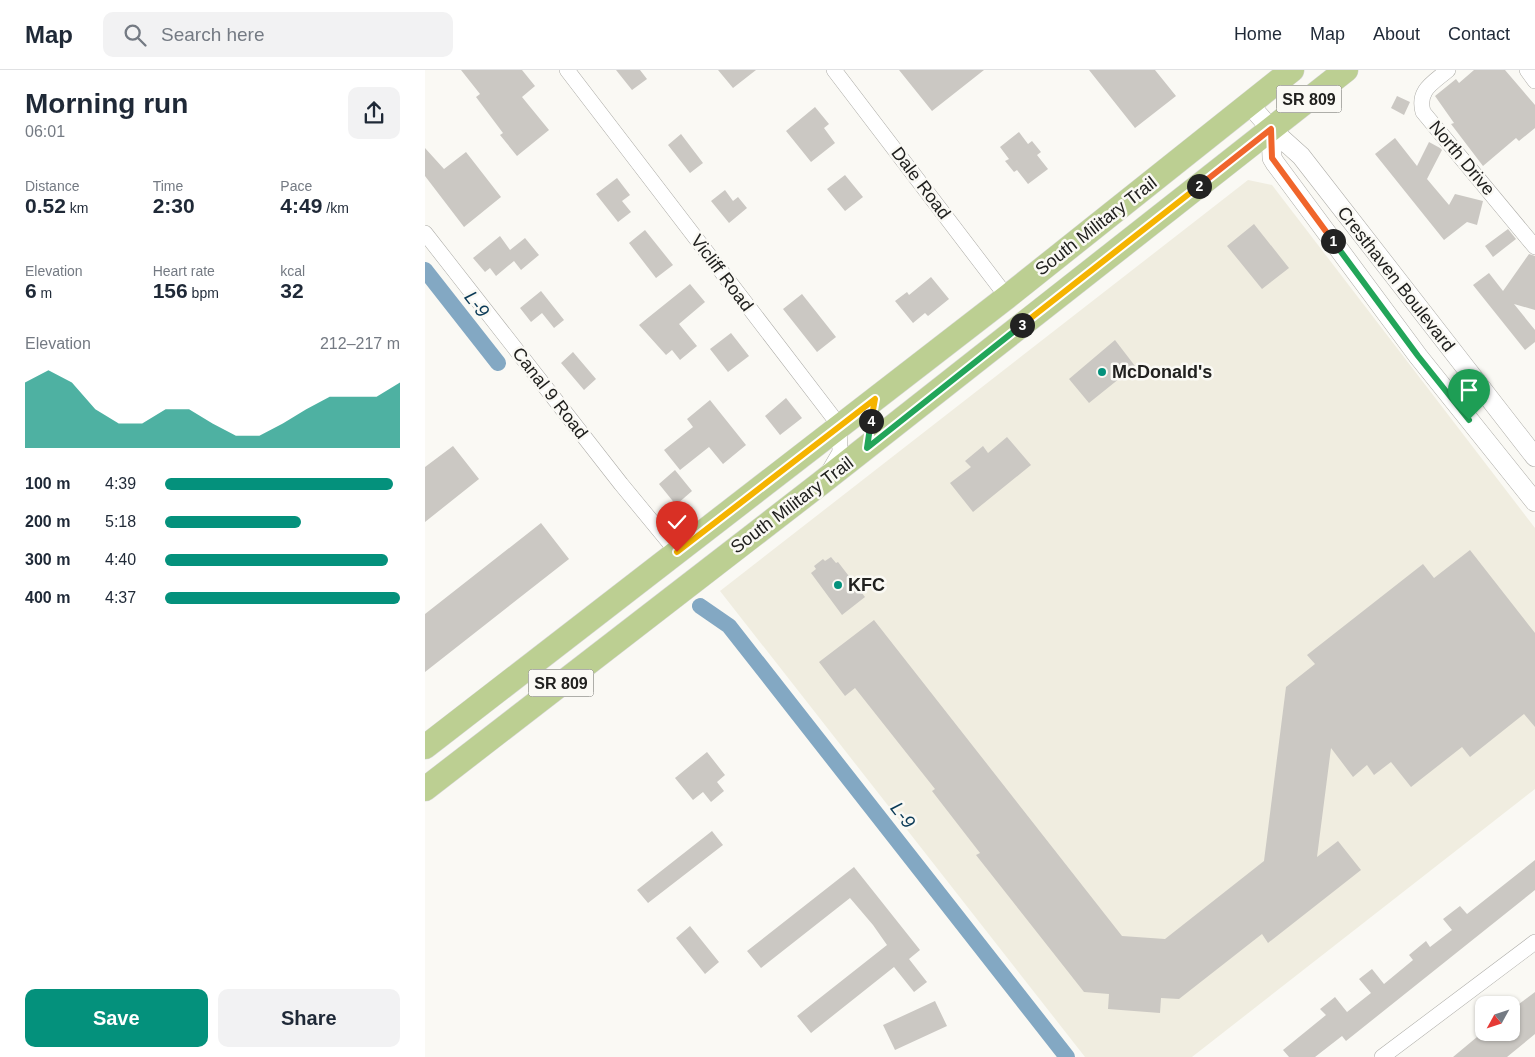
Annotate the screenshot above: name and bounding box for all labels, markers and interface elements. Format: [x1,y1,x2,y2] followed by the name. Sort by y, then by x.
[103,12,453,57] search box
[25,21,73,48] text: Map
[121,21,149,49] icon: search
[161,24,265,45] text: Search here
[1234,24,1282,44] text: Home
[1310,24,1345,44] text: Map
[1373,24,1420,44] text: About
[1448,24,1510,44] text: Contact
[1277,85,1341,112] road number: SR 809
[348,87,400,139] button: share
[25,88,188,119] text: Morning run
[1425,117,1499,199] street label: North Drive
[25,123,65,140] text: 06:01
[887,143,955,223] street label: Dale Road
[1032,173,1160,279] street label: South Military Trail
[1187,174,1211,198] pin: 2
[25,178,79,194] text: Distance
[153,178,183,194] text: Time
[280,178,312,194] text: Pace
[1196,178,1203,194] text: 2
[25,194,66,217] text: 0.52
[153,194,195,217] text: 2:30
[280,194,322,217] text: 4:49
[66,200,88,216] text: km
[322,200,349,216] text: /km
[1333,203,1459,355] street label: Cresthaven Boulevard
[1321,228,1345,254] pin: 1
[687,231,757,315] street label: Vicliff Road
[1330,233,1337,249] text: 1
[25,263,83,279] text: Elevation
[153,263,215,279] text: Heart rate
[280,263,305,279] text: kcal
[25,279,37,302] text: 6
[153,279,188,302] text: 156
[280,279,304,302] text: 32
[37,285,52,301] text: m
[188,285,219,301] text: bpm
[460,287,494,322] water label: L-9
[1009,312,1035,338] pin: 3
[1019,317,1026,333] text: 3
[25,335,91,352] text: Elevation
[320,335,400,352] text: 212–217 m
[508,343,592,443] street label: Canal 9 Road
[1112,362,1212,382] place label: McDonald's
[1096,366,1108,378] marker: McDonald's
[1448,369,1490,420] pin
[1455,376,1483,404] icon: arrive
[859,408,883,434] pin: 4
[868,413,875,429] text: 4
[727,452,857,558] street label: South Military Trail
[25,475,70,492] text: 100 m
[105,475,136,492] text: 4:39
[656,501,698,552] pin
[663,508,691,536] icon: check
[25,513,70,530] text: 200 m
[105,513,136,530] text: 5:18
[25,551,70,568] text: 300 m
[105,551,136,568] text: 4:40
[848,575,885,595] place label: KFC
[832,579,844,591] marker: KFC
[25,589,70,606] text: 400 m
[105,589,136,606] text: 4:37
[529,670,593,696] road number: SR 809
[886,798,920,833] water label: L-9
[25,989,208,1047] button: Save
[218,989,400,1047] button: Share
[1475,996,1520,1041] north arrow
[1475,996,1520,1041] map controls

